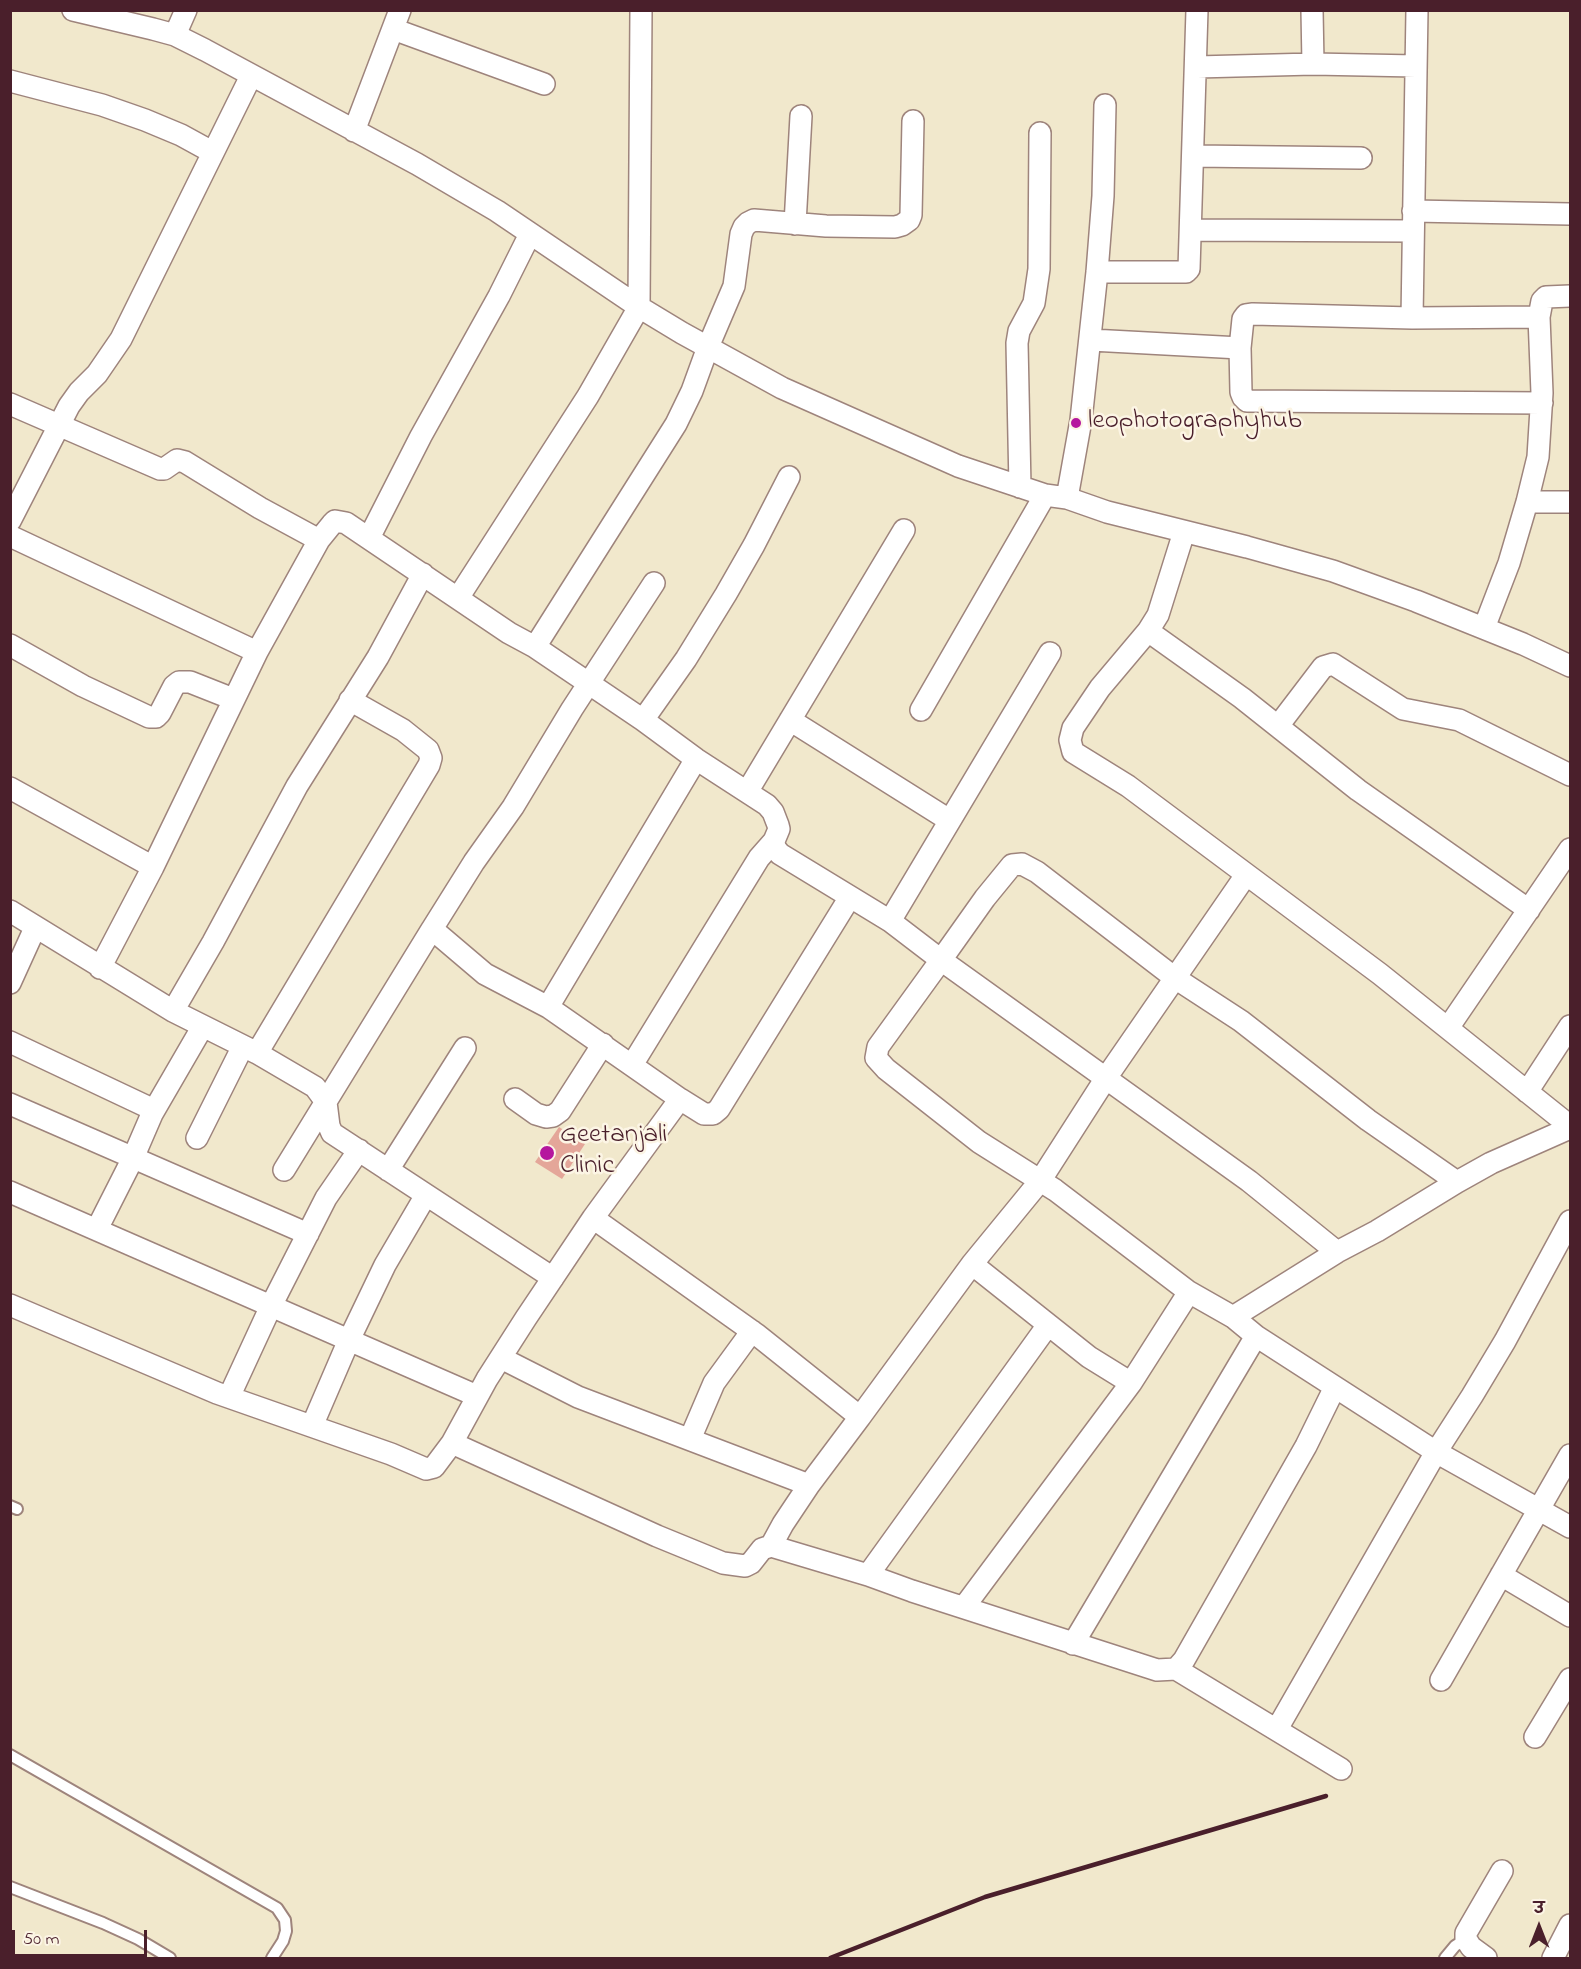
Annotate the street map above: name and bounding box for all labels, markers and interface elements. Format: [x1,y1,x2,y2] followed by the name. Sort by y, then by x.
[1088,407,1302,439] place label: leophotographyhub
[1069,416,1083,430] marker: leophotographyhub
[560,1121,667,1184] place label: Geetanjali Clinic
[538,1144,556,1162] marker: Geetanjali Clinic
[1509,1897,1569,1957] north arrow
[1534,1897,1544,1921] text: उ
[15,1918,150,1956] scale bar
[23,1927,60,1953] text: 50 m

